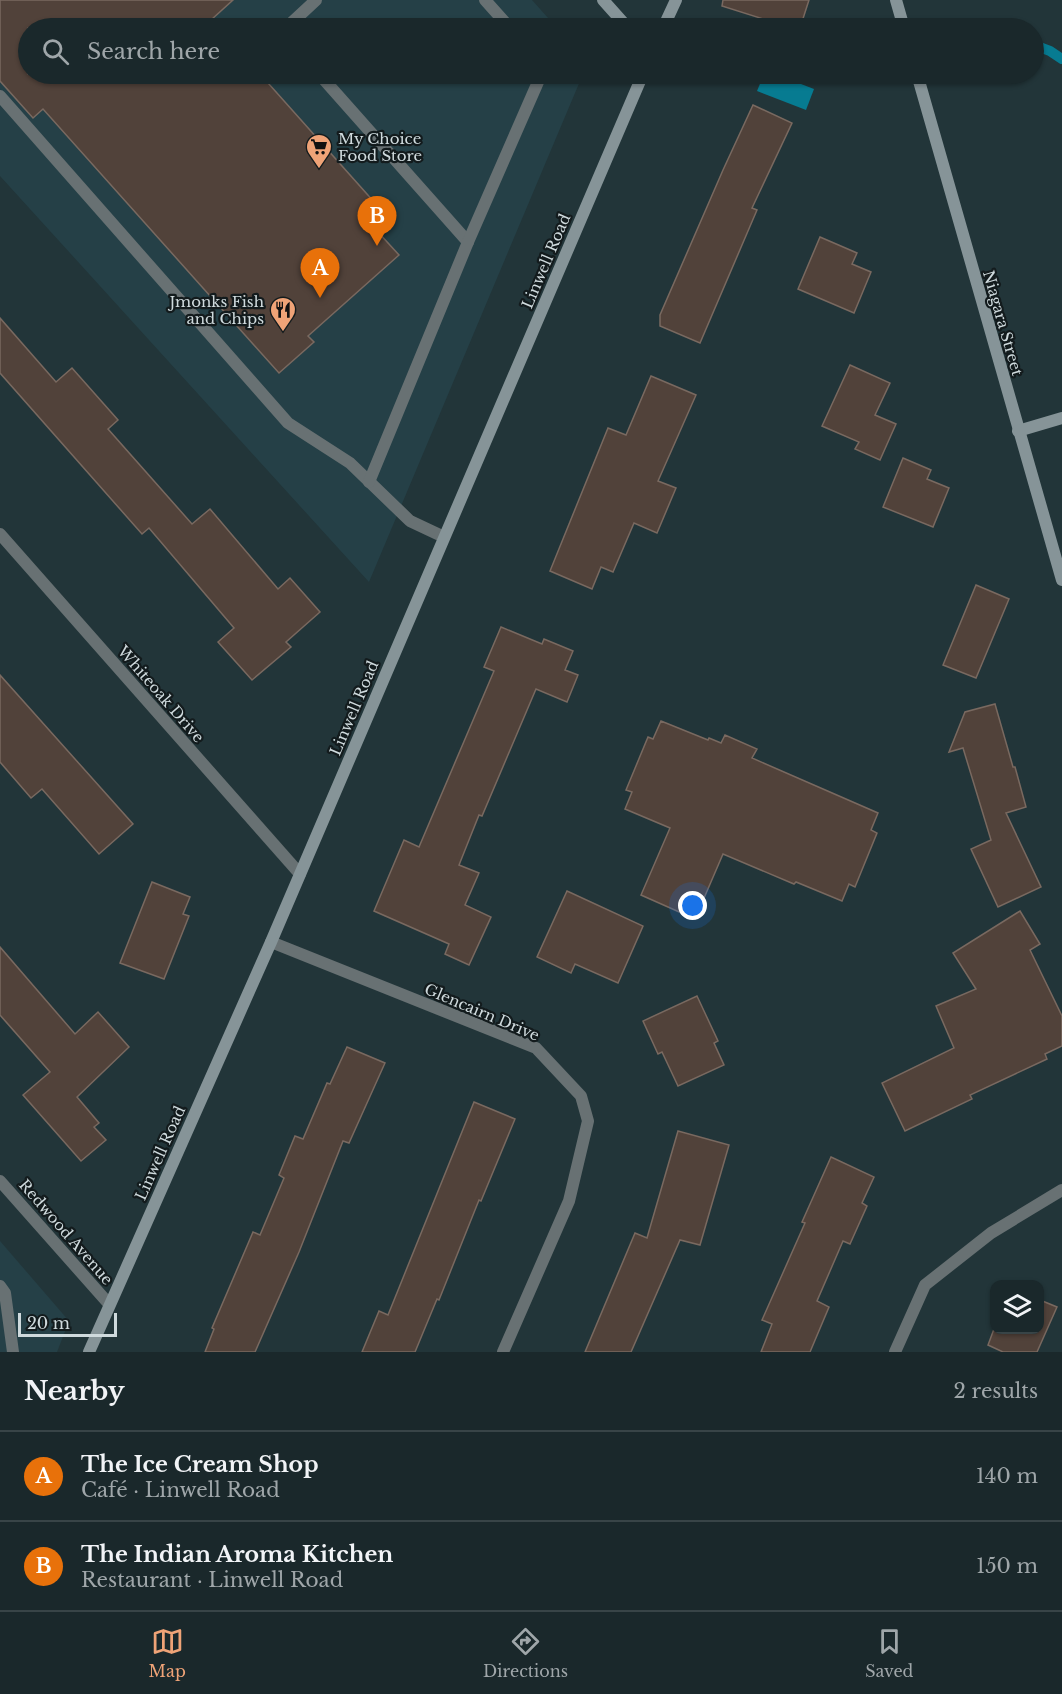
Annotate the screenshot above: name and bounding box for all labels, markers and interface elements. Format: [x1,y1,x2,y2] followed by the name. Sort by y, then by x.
[18,18,1044,84] search box
[39,35,72,68] icon: search
[87,38,220,65] text: Search here
[338,129,422,165] place label: My Choice Food Store
[304,132,334,170] supermarket icon: My Choice Food Store
[358,196,397,246] pin: B
[517,211,575,311] street label: Linwell Road
[300,248,340,298] pin: A
[979,268,1027,378] street label: Niagara Street
[168,292,264,328] place label: Jmonks Fish and Chips
[268,295,298,333] restaurant icon: Jmonks Fish and Chips
[113,641,208,746] street label: Whiteoak Drive
[325,658,383,758] street label: Linwell Road
[678,891,707,920] your location
[422,979,542,1045] street label: Glencairn Drive
[131,1103,189,1203] street label: Linwell Road
[15,1175,117,1289] street label: Redwood Avenue
[990,1280,1044,1334] map controls
[990,1280,1044,1334] button: layers
[18,1310,117,1338] scale bar
[27,1313,70,1333] text: 20 m
[24,1375,125,1407] text: Nearby
[954,1379,1038,1403] text: 2 results
[81,1451,318,1478] text: The Ice Cream Shop
[35,1464,52,1488] text: A
[976,1464,1038,1488] text: 140 m
[81,1478,280,1502] text: Café · Linwell Road
[81,1541,393,1568] text: The Indian Aroma Kitchen
[36,1554,51,1578] text: B
[976,1554,1038,1578] text: 150 m
[81,1568,343,1592] text: Restaurant · Linwell Road
[149,1625,186,1681] tab: Map
[483,1625,568,1681] tab: Directions
[865,1625,913,1681] tab: Saved

